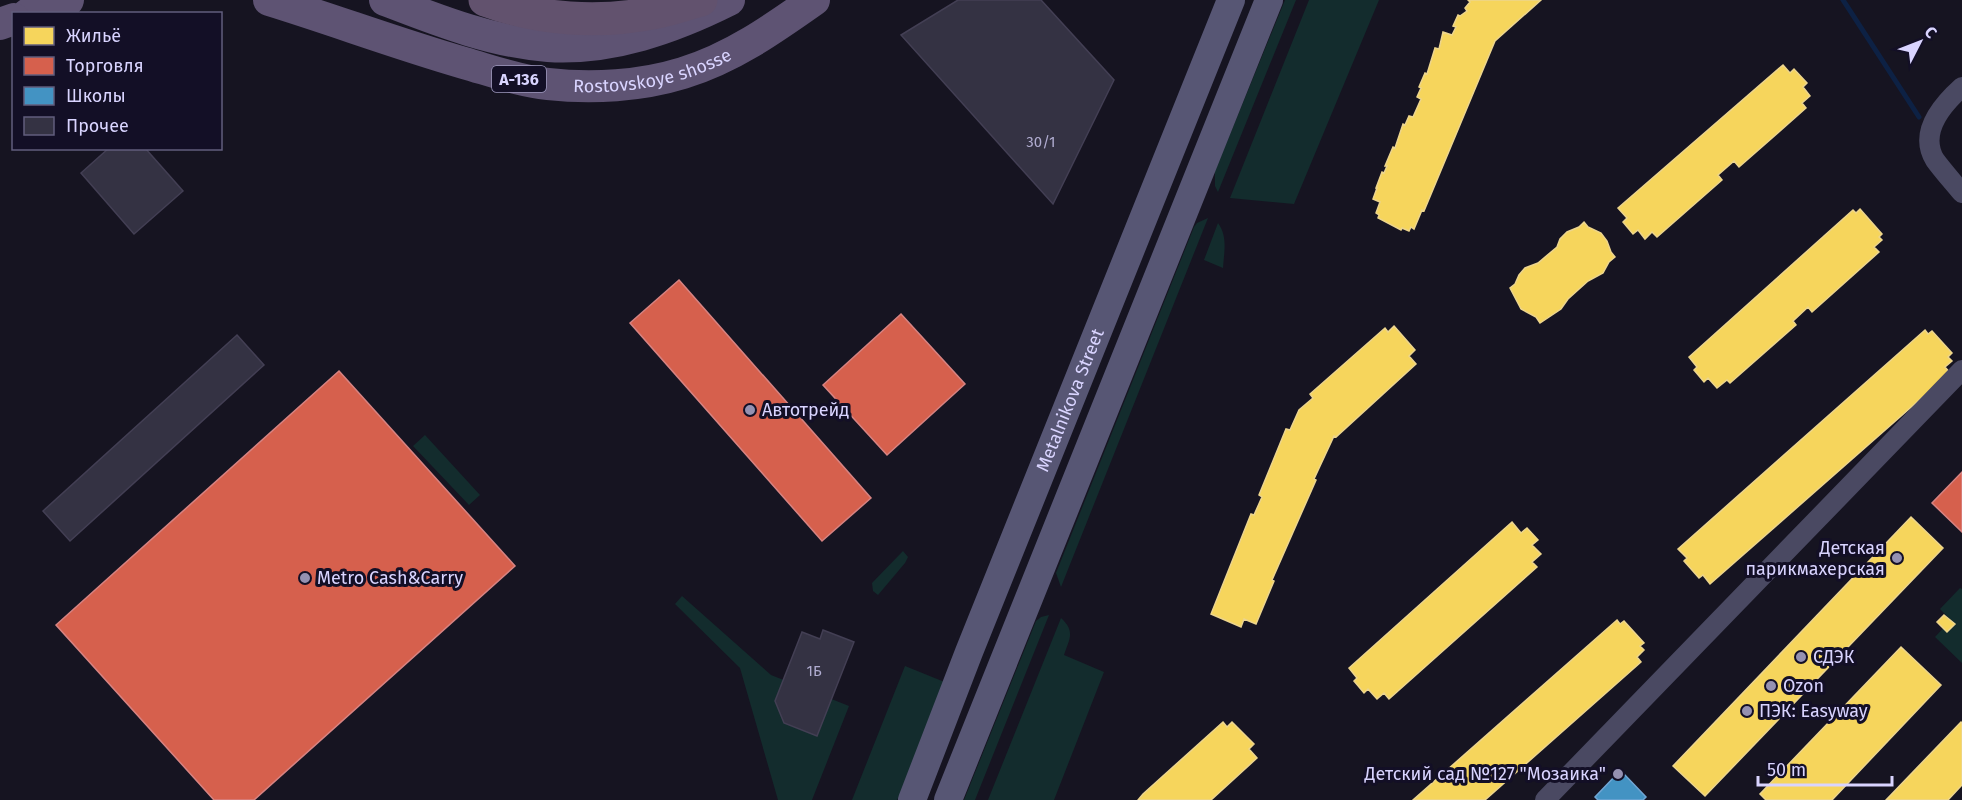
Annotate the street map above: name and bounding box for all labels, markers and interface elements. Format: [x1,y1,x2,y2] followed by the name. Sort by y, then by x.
[12,12,222,150] legend
[1890,12,1950,72] north arrow
[1921,23,1941,43] text: С
[66,25,121,47] text: Жильё
[573,44,735,97] street label: Rostovskoye shosse
[66,55,144,77] text: Торговля
[492,66,546,92] road number: А-136
[66,85,126,107] text: Школы
[66,115,129,137] text: Прочее
[1026,133,1056,151] house number: 30/1
[1032,325,1109,475] street label: Metalnikova Street
[762,399,849,421] place label: Автотрейд
[743,403,757,417] marker: Автотрейд
[1745,537,1885,580] place label: Детская парикмахерская
[1890,551,1904,565] marker: Детская парикмахерская
[317,567,463,589] place label: Metro Cash&Carry
[298,571,312,585] marker: Metro Cash&Carry
[1813,646,1855,668] place label: СДЭК
[1794,650,1808,664] marker: СДЭК
[806,662,822,680] house number: 1Б
[1783,675,1824,697] place label: Ozon
[1764,679,1778,693] marker: Ozon
[1759,700,1868,722] place label: ПЭК: Easyway
[1740,704,1754,718] marker: ПЭК: Easyway
[1758,749,1892,787] scale bar
[1767,759,1806,781] text: 50 m
[1364,763,1606,785] place label: Детский сад №127 "Мозаика"
[1611,767,1625,781] marker: Детский сад №127 "Мозаика"

